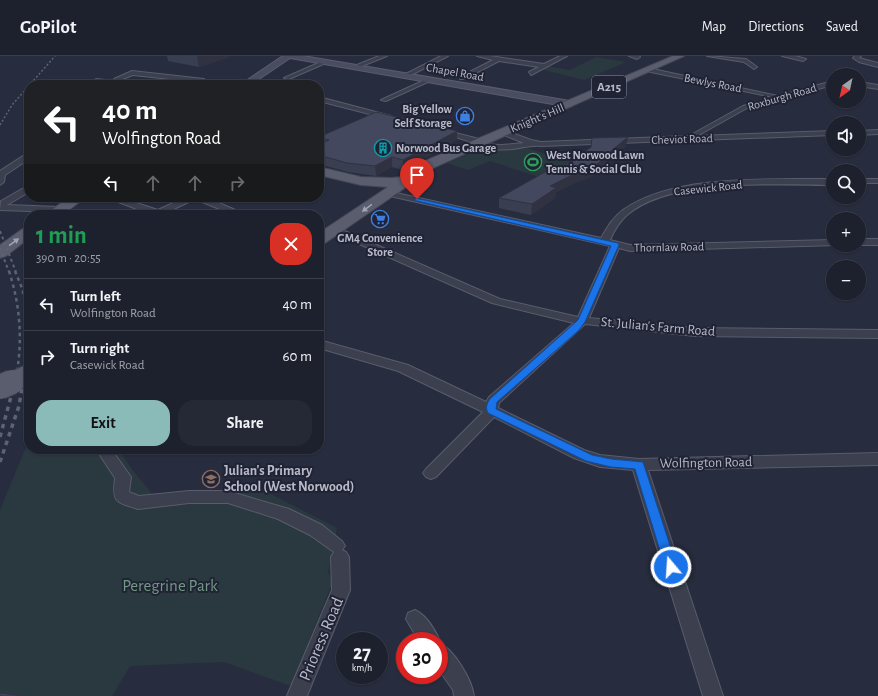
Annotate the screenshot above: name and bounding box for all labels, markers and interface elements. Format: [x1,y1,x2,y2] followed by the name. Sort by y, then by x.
[20,18,76,37] text: GoPilot
[702,20,726,34] text: Map
[748,20,804,34] text: Directions
[826,20,858,34] text: Saved
[425,61,485,83] street label: Chapel Road
[826,68,866,108] north arrow
[826,68,866,300] map controls
[683,72,743,95] street label: Bewlys Road
[592,76,626,98] road number: A215
[746,81,818,113] street label: Roxburgh Road
[36,96,88,148] icon: left
[102,97,158,125] text: 40 m
[508,101,566,135] street label: Knight's Hill
[394,103,453,129] place label: Big Yellow Self Storage
[455,106,475,126] shop icon: Big Yellow Self Storage
[826,116,866,156] button: sound
[102,130,221,148] text: Wolfington Road
[651,132,713,146] street label: Cheviot Road
[373,138,393,158] building icon: Norwood Bus Garage
[396,142,497,154] place label: Norwood Bus Garage
[546,149,644,175] place label: West Norwood Lawn Tennis & Social Club
[523,152,543,172] sports icon: West Norwood Lawn Tennis & Social Club
[400,158,434,199] pin
[406,164,428,186] icon: arrive
[826,164,866,204] button: search
[100,172,122,194] icon: left
[142,172,164,194] icon: ahead
[184,172,206,194] icon: ahead
[226,172,248,194] icon: right
[673,178,743,198] street label: Casewick Road
[361,204,372,212] one-way arrow
[370,209,390,229] supermarket icon: GM4 Convenience Store
[826,212,866,252] button: +
[270,223,312,265] button: close
[36,224,87,248] text: 1 min
[337,232,423,258] place label: GM4 Convenience Store
[9,238,20,246] one-way arrow
[634,240,704,254] street label: Thornlaw Road
[36,252,101,265] text: 390 m · 20:55
[826,260,866,300] button: −
[70,289,121,304] text: Turn left
[36,294,58,316] icon: left
[282,297,312,312] text: 40 m
[70,307,156,320] text: Wolfington Road
[600,315,716,339] street label: St. Julian's Farm Road
[70,341,129,356] text: Turn right
[36,346,58,368] icon: right
[283,349,312,364] text: 60 m
[70,359,144,372] text: Casewick Road
[36,400,170,446] button: Exit
[178,400,312,446] button: Share
[660,455,752,471] street label: Wolfington Road
[224,464,354,494] place label: Julian's Primary School (West Norwood)
[201,469,221,489] school or university icon: Julian's Primary School (West Norwood)
[650,546,692,588] position arrow
[122,577,218,594] park label: Peregrine Park
[296,595,346,683] street label: Prioress Road
[396,632,448,684] speed limit sign: 30
[353,643,371,663] text: 27
[352,663,372,673] text: km/h

